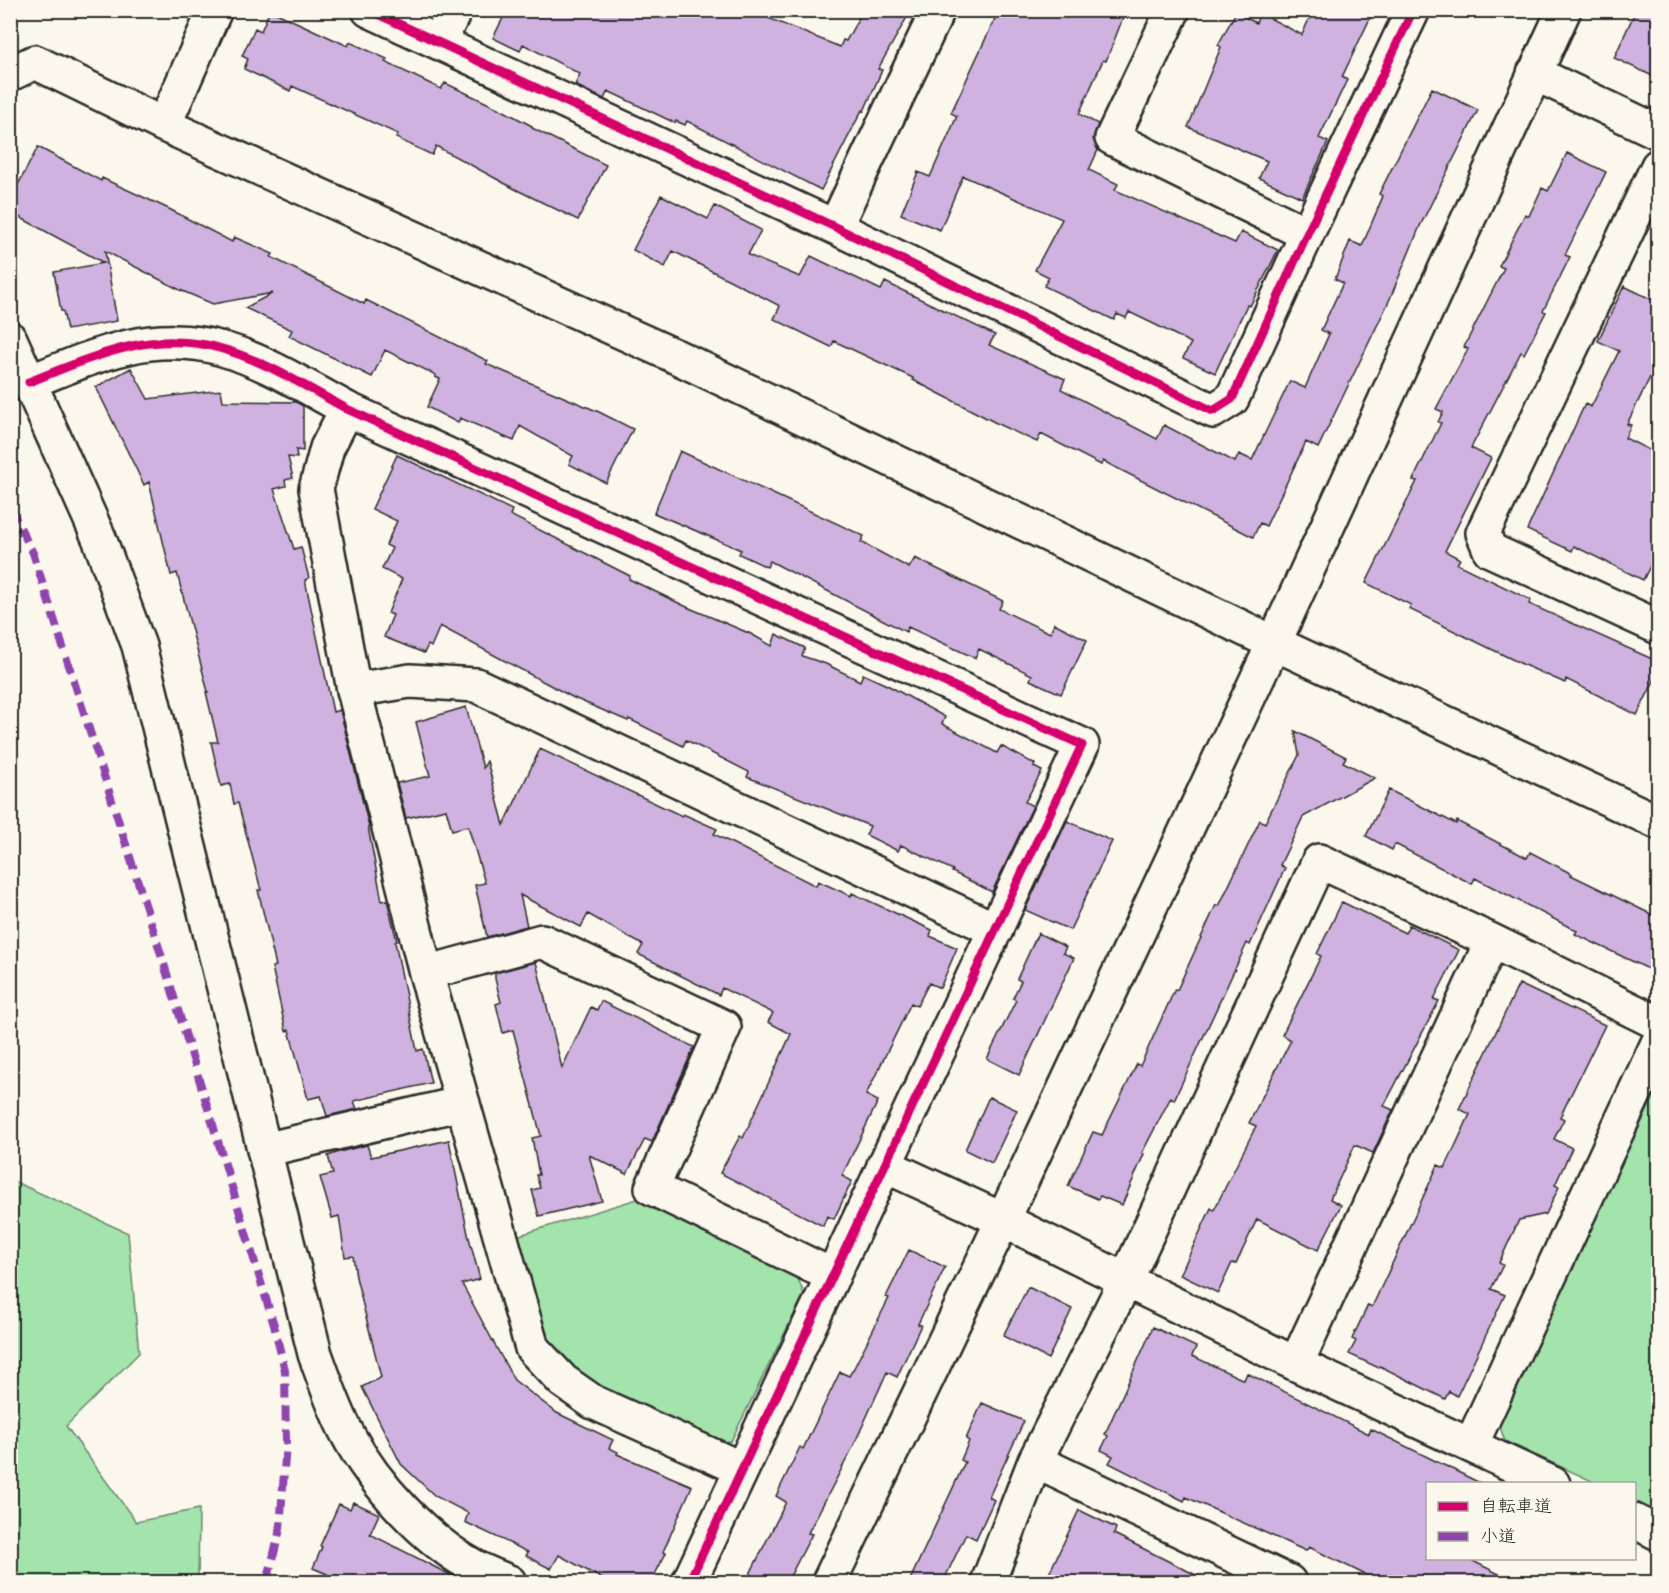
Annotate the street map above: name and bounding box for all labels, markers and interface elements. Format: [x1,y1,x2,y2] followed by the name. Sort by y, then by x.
[1426,1482,1636,1560] legend
[1480,1494,1552,1517] text: 自転車道
[1480,1524,1516,1547] text: 小道

